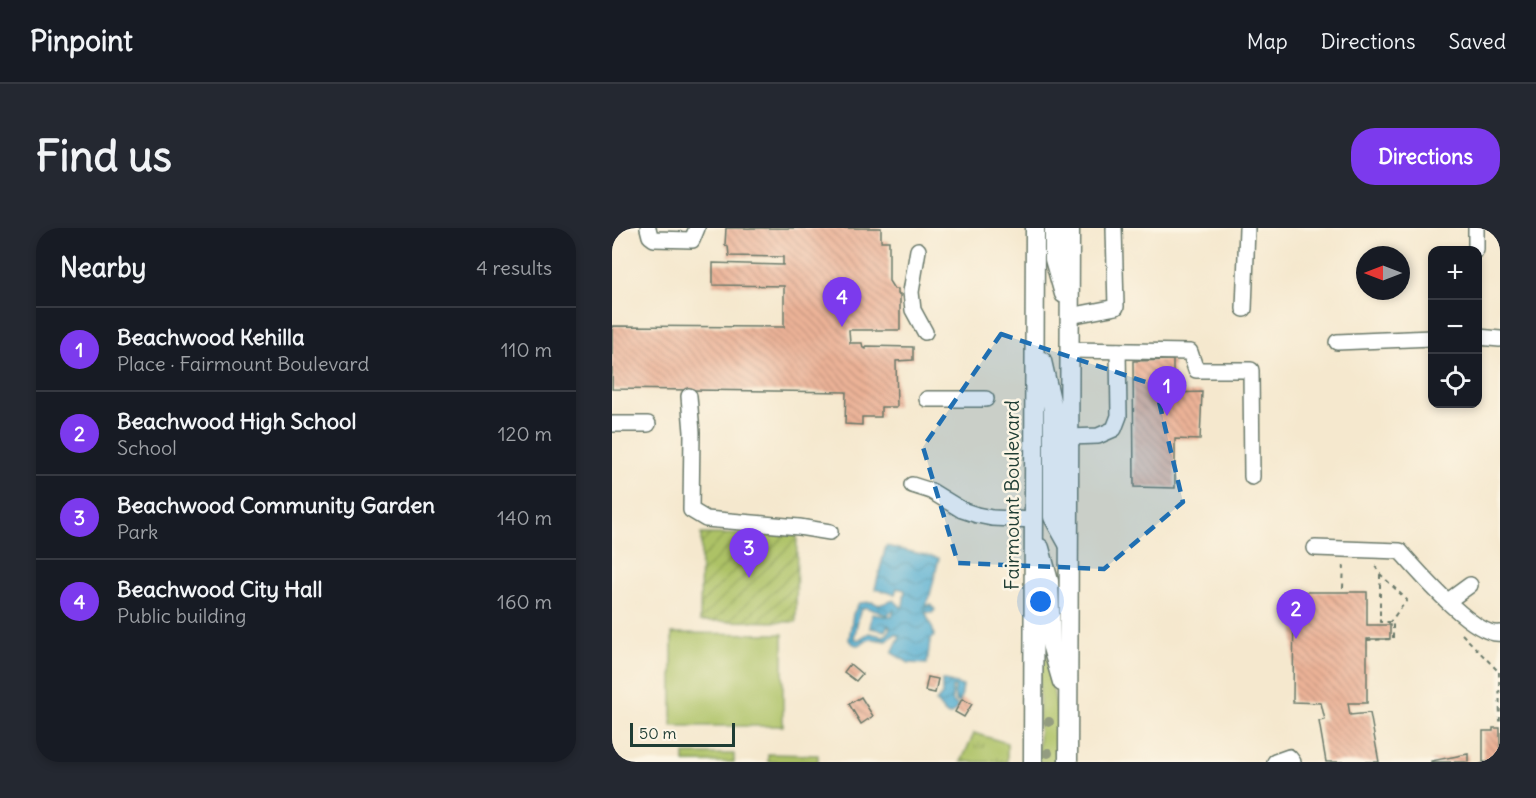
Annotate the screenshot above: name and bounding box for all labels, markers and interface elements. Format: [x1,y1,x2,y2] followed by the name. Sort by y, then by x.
[30,23,133,59] text: Pinpoint
[1247,28,1288,55] text: Map
[1321,28,1415,55] text: Directions
[1448,28,1506,55] text: Saved
[1351,128,1500,185] button: Directions
[36,130,172,182] text: Find us
[1356,246,1410,300] north arrow
[1428,246,1482,408] map controls
[1428,246,1482,300] button: +
[60,251,146,284] text: Nearby
[476,255,552,280] text: 4 results
[822,278,862,327] pin: 4
[1428,300,1482,354] button: −
[117,323,305,351] text: Beachwood Kehilla
[76,337,83,362] text: 1
[501,337,552,362] text: 110 m
[117,351,369,376] text: Place · Fairmount Boulevard
[1428,354,1482,408] button: locate
[1148,366,1186,416] pin: 1
[999,400,1024,590] street label: Fairmount Boulevard
[117,407,356,435] text: Beachwood High School
[74,421,85,446] text: 2
[498,421,552,446] text: 120 m
[117,435,177,460] text: School
[117,491,435,519] text: Beachwood Community Garden
[74,505,85,530] text: 3
[497,505,552,530] text: 140 m
[117,519,158,544] text: Park
[730,528,768,578] pin: 3
[117,575,322,603] text: Beachwood City Hall
[1026,587,1055,616] your location
[74,589,85,614] text: 4
[497,589,552,614] text: 160 m
[1276,590,1316,639] pin: 2
[117,603,246,628] text: Public building
[630,720,735,748] scale bar
[639,723,677,743] text: 50 m

